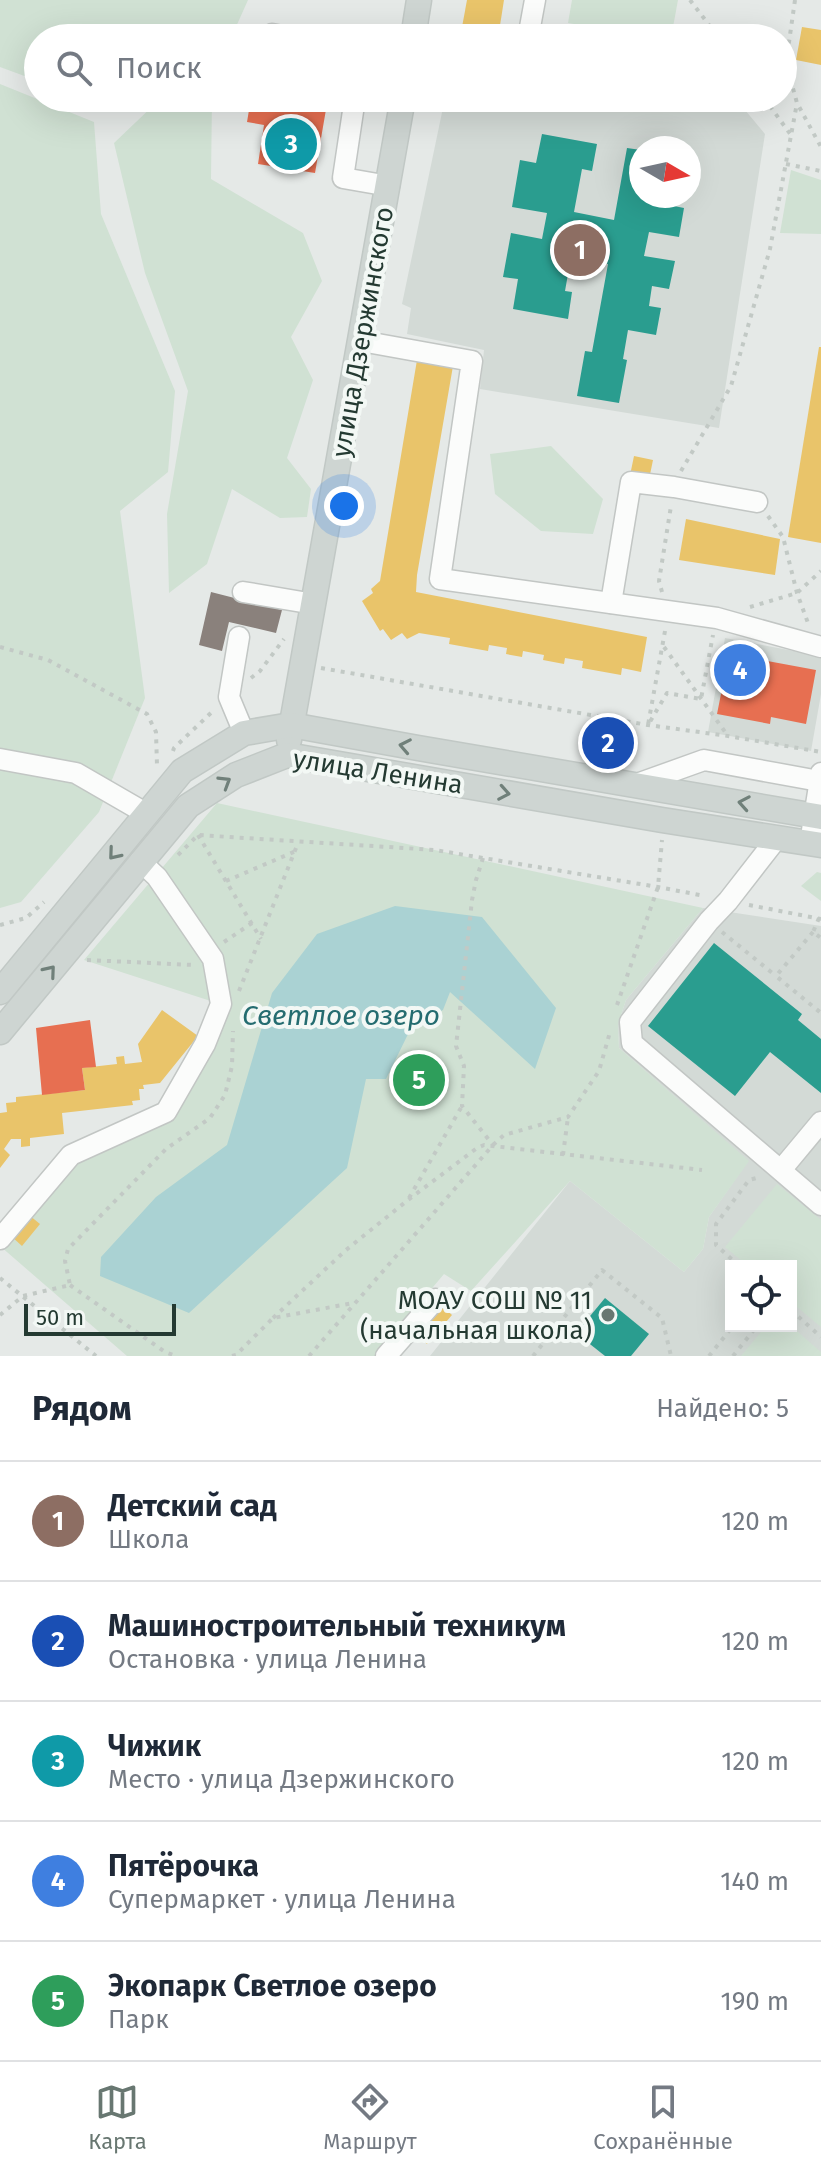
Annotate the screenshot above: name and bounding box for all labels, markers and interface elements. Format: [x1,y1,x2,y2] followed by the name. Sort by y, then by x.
[24,24,797,112] search box
[52,46,96,90] icon: search
[116,50,202,86] text: Поиск
[265,114,317,174] pin: 3
[629,136,701,208] north arrow
[326,204,400,460] street label: улица Дзержинского
[554,220,606,280] pin: 1
[324,486,364,526] your location
[714,640,766,700] pin: 4
[582,713,634,773] pin: 2
[398,738,412,755] one-way arrow
[291,743,465,801] street label: улица Ленина
[216,777,231,792] one-way arrow
[497,783,511,800] one-way arrow
[737,796,751,813] one-way arrow
[109,845,124,859] one-way arrow
[40,966,55,981] one-way arrow
[242,999,440,1032] water label: Светлое озеро
[393,1050,445,1110] pin: 5
[725,1260,797,1332] map controls
[725,1260,797,1332] button: locate
[360,1285,592,1346] place label: МОАУ СОШ № 11 (начальная школа)
[24,1300,176,1336] scale bar
[36,1304,84,1331] text: 50 m
[599,1306,617,1324] marker: МОАУ СОШ № 11 (начальная школа)
[32,1388,131,1429] text: Рядом
[656,1393,789,1424] text: Найдено: 5
[108,1488,277,1524] text: Детский сад
[52,1506,64,1537] text: 1
[721,1506,789,1537] text: 120 m
[108,1524,189,1555] text: Школа
[108,1608,566,1644] text: Машиностроительный техникум
[51,1626,65,1657] text: 2
[721,1626,789,1657] text: 120 m
[108,1644,427,1675] text: Остановка · улица Ленина
[108,1728,201,1764] text: Чижик
[51,1746,65,1777] text: 3
[721,1746,789,1777] text: 120 m
[108,1764,455,1795] text: Место · улица Дзержинского
[108,1848,259,1884] text: Пятёрочка
[51,1866,65,1897] text: 4
[720,1866,789,1897] text: 140 m
[108,1884,456,1915] text: Супермаркет · улица Ленина
[108,1968,437,2004] text: Экопарк Светлое озеро
[51,1986,65,2017] text: 5
[720,1986,789,2017] text: 190 m
[108,2004,169,2035] text: Парк
[88,2080,147,2155] tab: Карта
[323,2080,417,2155] tab: Маршрут
[593,2080,733,2155] tab: Сохранённые

